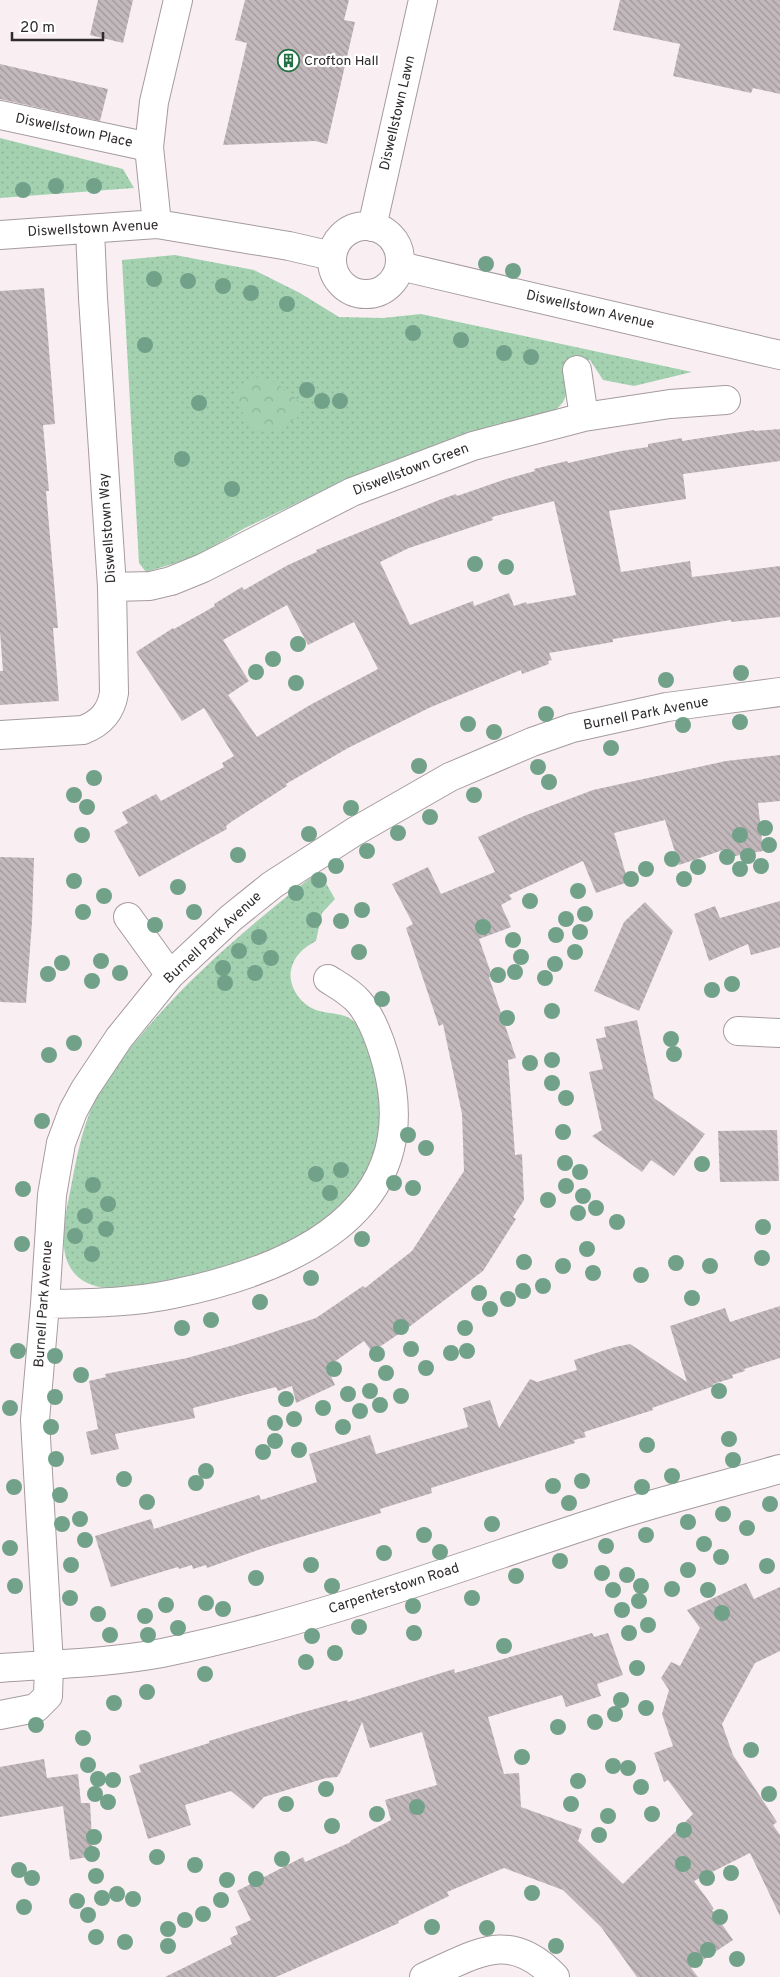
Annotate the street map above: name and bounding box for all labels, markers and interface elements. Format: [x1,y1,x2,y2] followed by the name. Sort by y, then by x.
[12,10,104,42] scale bar
[20,19,55,38] text: 20 m
[276,49,300,73] building icon: Crofton Hall
[304,53,379,70] place label: Crofton Hall
[376,54,420,172] street label: Diswellstown Lawn
[14,110,134,152] street label: Diswellstown Place
[27,217,159,241] street label: Diswellstown Avenue
[524,287,656,333] street label: Diswellstown Avenue
[351,440,471,500] street label: Diswellstown Green
[96,472,120,584] street label: Diswellstown Way
[582,694,710,734] street label: Burnell Park Avenue
[161,888,265,988] street label: Burnell Park Avenue
[31,1240,57,1368] street label: Burnell Park Avenue
[326,1560,462,1618] street label: Carpenterstown Road

